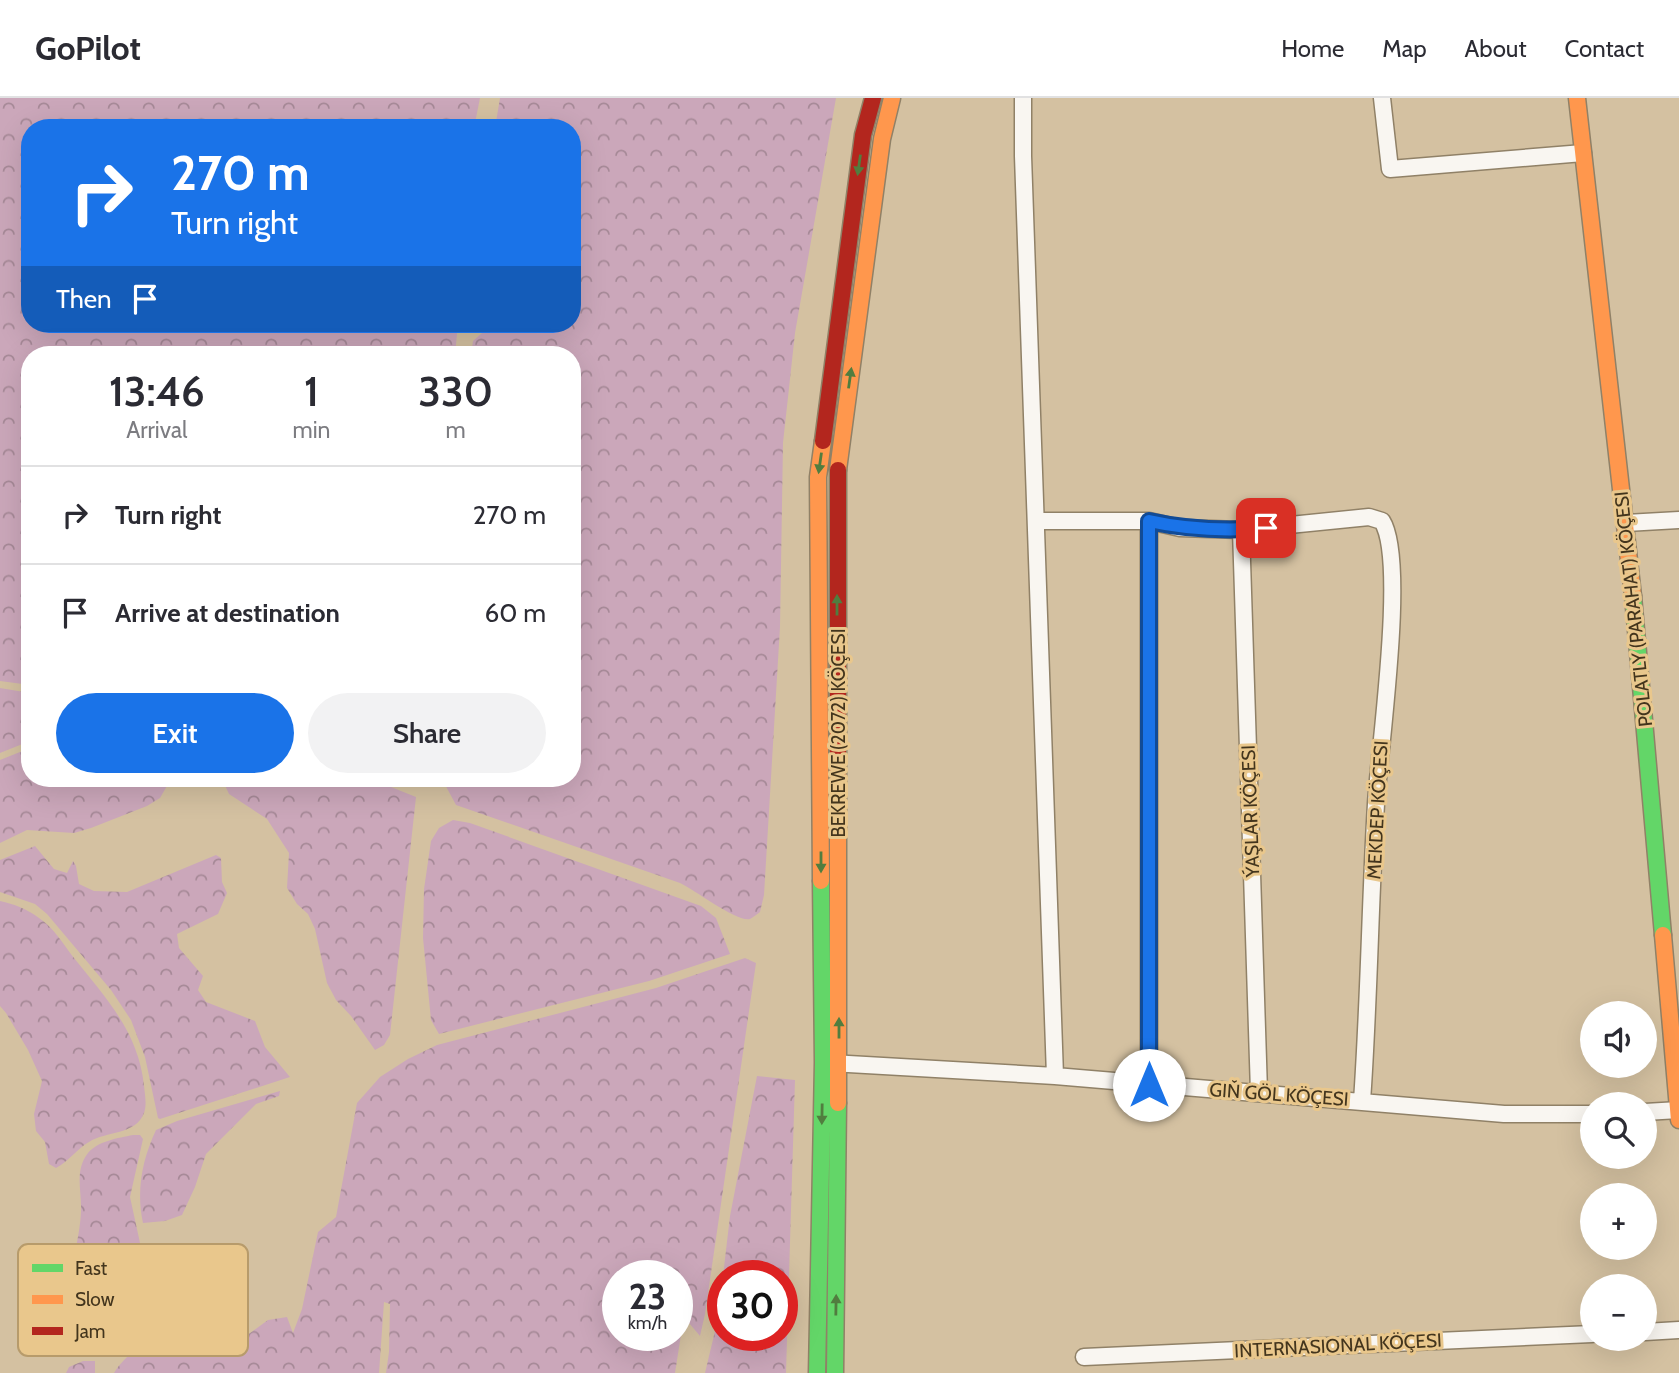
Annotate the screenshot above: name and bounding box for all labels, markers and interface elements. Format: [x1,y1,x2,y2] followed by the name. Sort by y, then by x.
[35,28,141,68] text: GoPilot
[1281,34,1344,63] text: Home
[1382,34,1427,63] text: Map
[1465,34,1527,63] text: About
[1565,34,1644,63] text: Contact
[171,143,310,202] text: 270 m
[56,147,147,238] icon: right
[854,154,865,176] one-way arrow
[171,203,298,242] text: Turn right
[126,280,164,318] icon: arrive
[56,283,112,315] text: Then
[109,365,205,417] text: 13:46
[304,365,319,417] text: 1
[418,365,493,417] text: 330
[845,367,856,389] one-way arrow
[126,416,187,444] text: Arrival
[293,416,330,444] text: min
[446,416,466,444] text: m
[814,452,825,474] one-way arrow
[1610,490,1657,728] street label: POLATLY (PARAHAT) KÖÇESI
[56,496,94,534] icon: right
[1236,498,1296,558] pin
[115,499,221,531] text: Turn right
[473,499,546,531] text: 270 m
[1247,509,1285,547] icon: arrive
[56,594,94,632] icon: arrive
[831,594,843,616] one-way arrow
[115,597,340,629] text: Arrive at destination
[484,597,546,629] text: 60 m
[827,628,850,838] street label: BEKREWE (2072) KÖÇESI
[56,693,294,773] button: Exit
[308,693,546,773] button: Share
[1362,740,1393,880] street label: MEKDEP KÖÇESI
[1236,744,1264,879] street label: ÝAŞLAR KÖÇESI
[815,851,827,873] one-way arrow
[1580,1001,1657,1351] map controls
[1580,1001,1657,1078] button: sound
[833,1017,845,1039] one-way arrow
[1112,1048,1186,1122] position arrow
[1209,1077,1349,1111] street label: GIŇ GÖL KÖÇESI
[1580,1092,1657,1169] button: search
[816,1103,828,1125] one-way arrow
[1580,1183,1657,1260] button: +
[18,1244,248,1356] legend
[75,1257,108,1280] text: Fast
[707,1260,798,1351] speed limit sign: 30
[1580,1274,1657,1351] button: −
[629,1275,666,1318] text: 23
[75,1288,115,1311] text: Slow
[830,1294,842,1316] one-way arrow
[628,1312,667,1334] text: km/h
[74,1320,105,1343] text: Jam
[1234,1329,1442,1362] street label: INTERNASIONAL KÖÇESI

